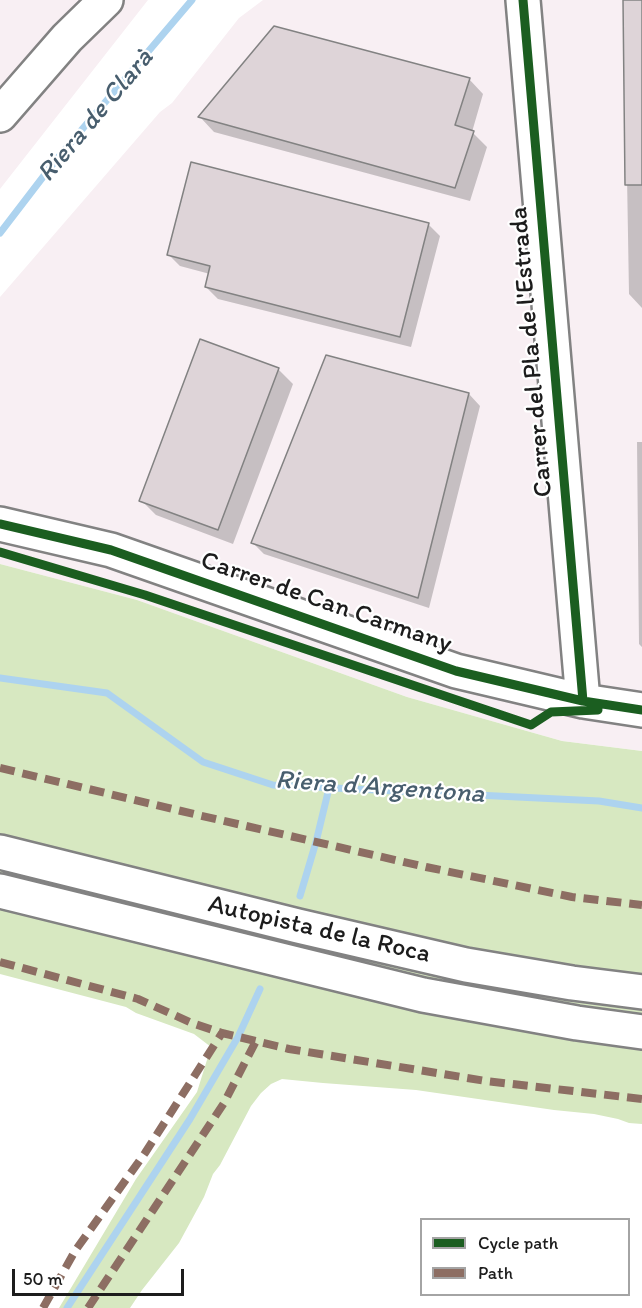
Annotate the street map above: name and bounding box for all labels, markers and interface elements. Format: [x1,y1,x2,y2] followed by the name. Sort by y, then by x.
[31,43,161,189] water label: Riera de Clarà
[504,206,560,498] street label: Carrer del Pla de l'Estrada
[196,545,456,661] street label: Carrer de Can Carmany
[274,765,486,811] water label: Riera d'Argentona
[205,889,433,971] street label: Autopista de la Roca
[420,1218,630,1296] legend
[478,1232,558,1254] text: Cycle path
[15,1257,188,1295] scale bar
[478,1262,513,1284] text: Path
[23,1268,63,1290] text: 50 m

